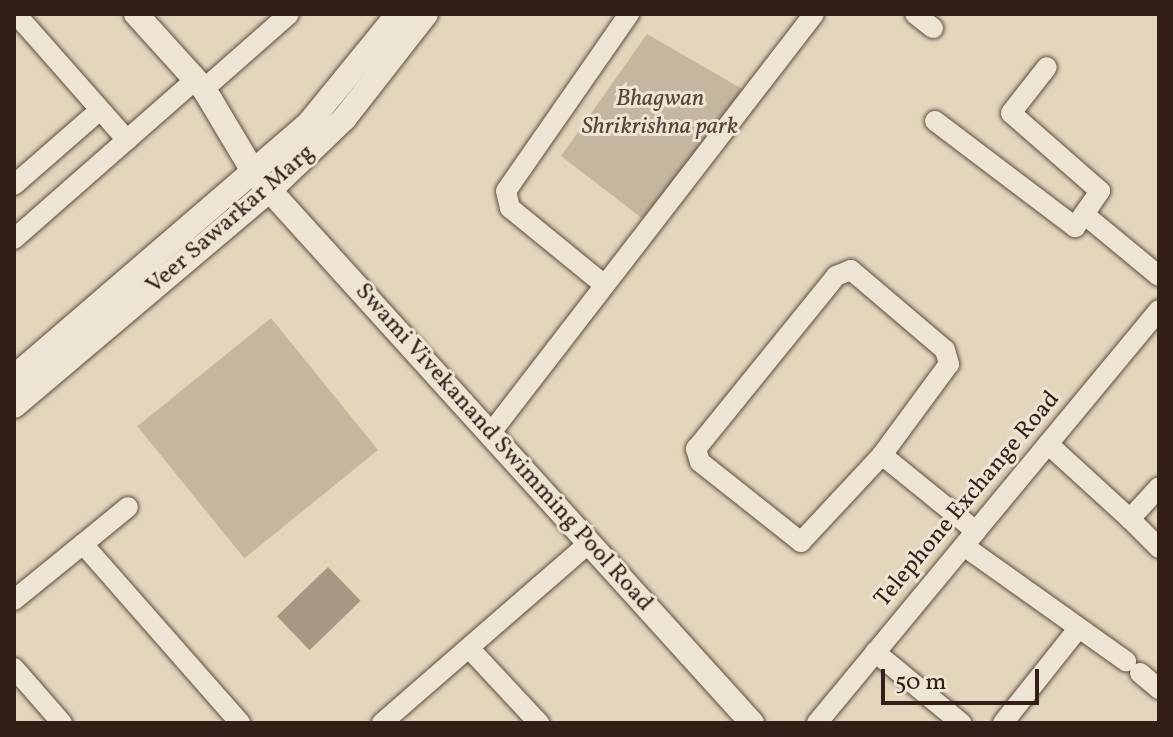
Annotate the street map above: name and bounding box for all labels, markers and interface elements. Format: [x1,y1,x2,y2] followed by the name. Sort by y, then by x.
[582,86,738,142] park label: Bhagwan Shrikrishna park
[141,139,321,301] street label: Veer Sawarkar Marg
[348,278,658,618] street label: Swami Vivekanand Swimming Pool Road
[869,386,1067,614] street label: Telephone Exchange Road
[885,653,1043,703] scale bar
[895,666,947,700] text: 50 m

